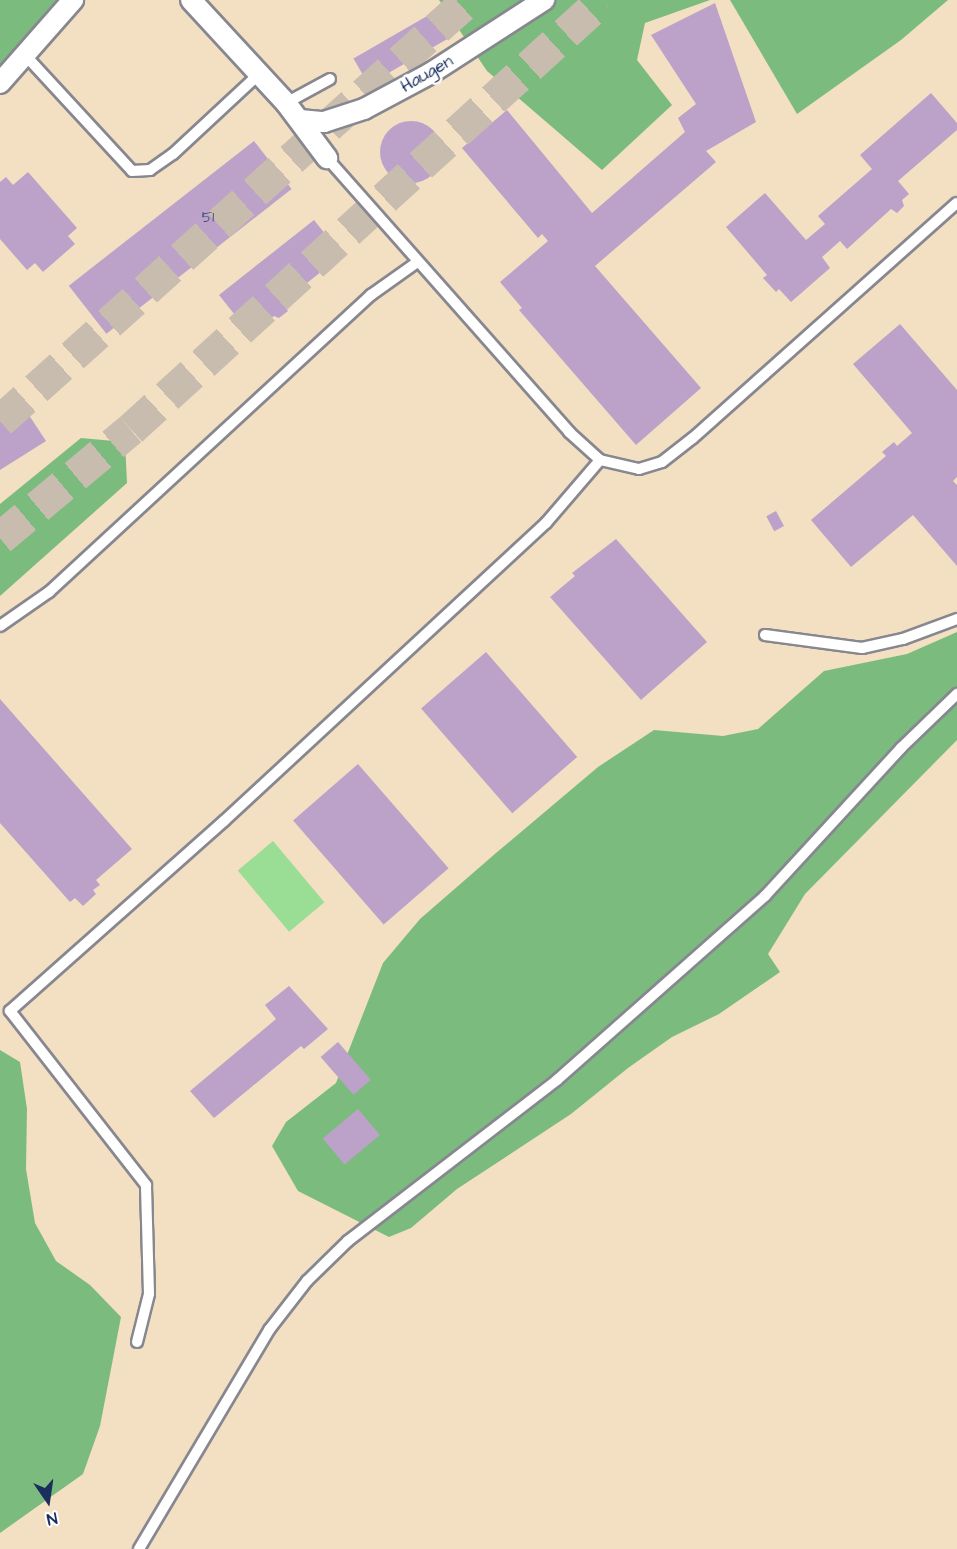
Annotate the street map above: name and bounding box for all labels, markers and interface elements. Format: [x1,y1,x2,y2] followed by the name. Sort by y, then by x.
[397,50,457,98] street label: Haugen
[202,209,214,227] house number: 51
[18,1471,78,1531] north arrow
[45,1507,59,1530] text: N

